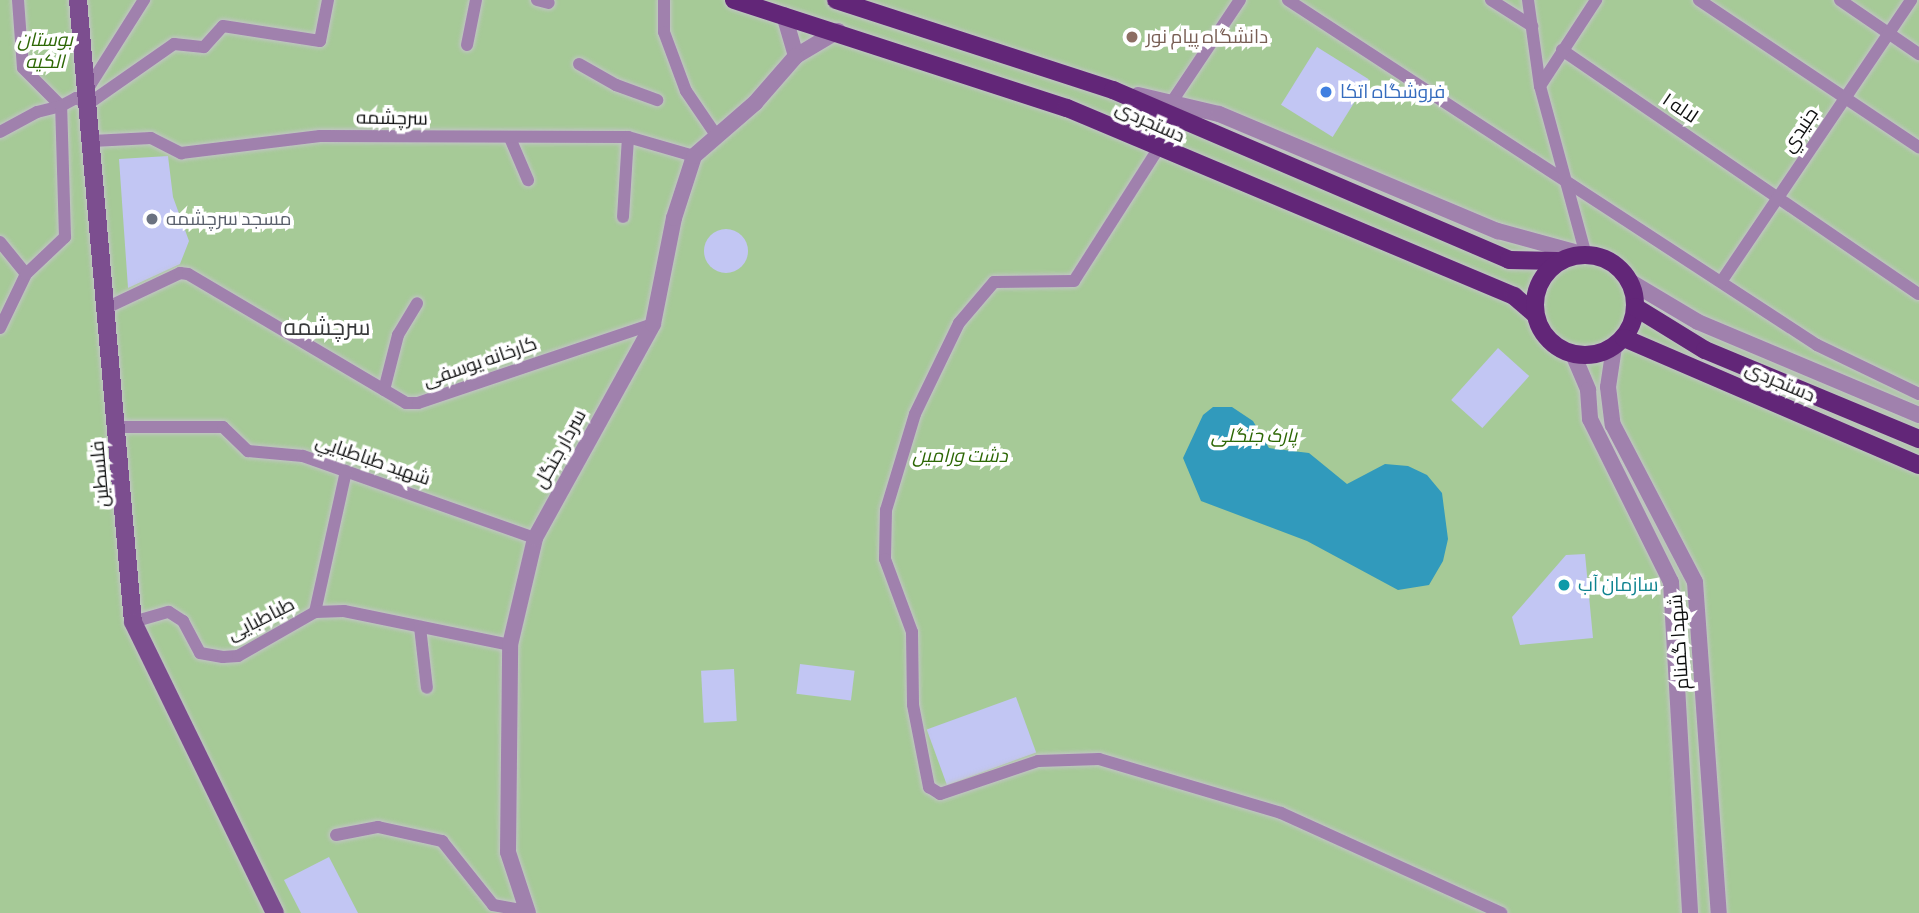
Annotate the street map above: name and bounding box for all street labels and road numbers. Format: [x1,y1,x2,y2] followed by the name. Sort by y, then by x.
[1658,88,1702,128] street label: لاله ۱
[1112,97,1188,147] street label: دستجردی
[1777,103,1823,157] street label: جنيدي
[356,106,428,130] street label: سرچشمه
[420,332,540,392] street label: کارخانه یوسفی
[1742,357,1818,407] street label: دستجردی
[529,406,591,492] street label: سردار جنگل
[313,430,433,490] street label: شهيد طباطبايي
[86,440,114,508] street label: فلسطین
[224,592,298,646] street label: طباطبایی
[1664,593,1694,691] street label: شهدا گمنام

